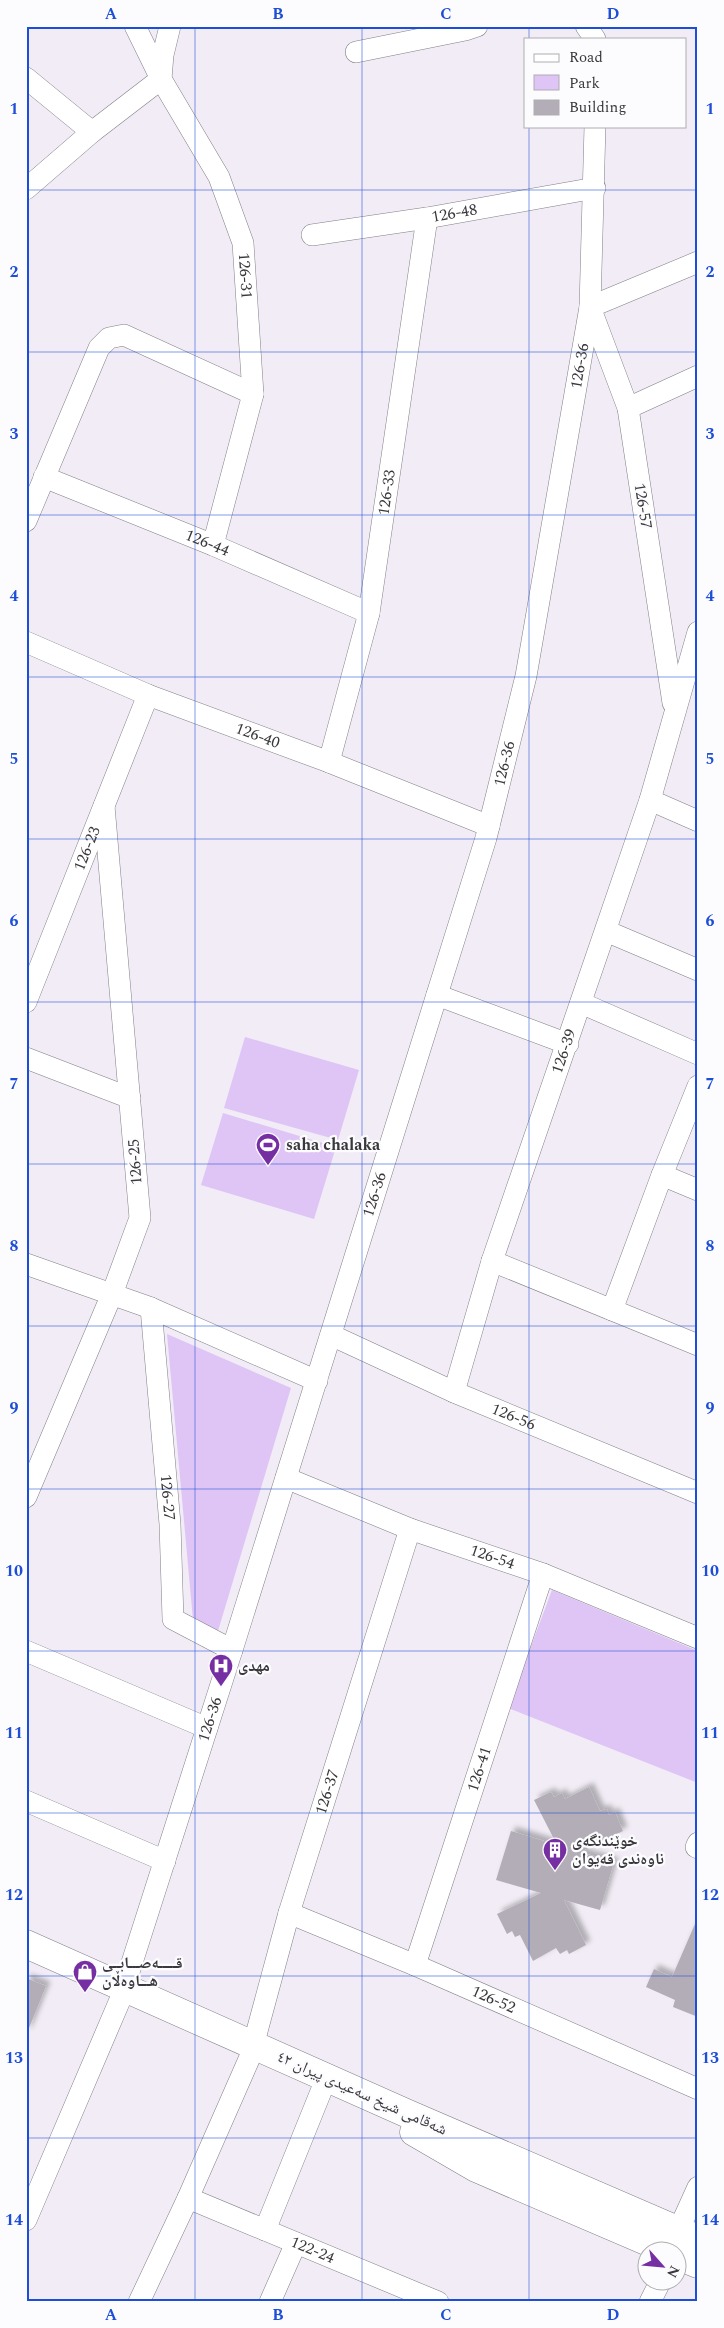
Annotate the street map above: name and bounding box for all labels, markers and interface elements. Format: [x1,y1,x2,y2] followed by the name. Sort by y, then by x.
[105,2,118,26] text: A
[272,2,284,26] text: B
[440,2,452,26] text: C
[607,2,620,26] text: D
[524,38,686,128] legend
[569,46,603,69] text: Road
[569,72,600,95] text: Park
[569,96,626,119] text: Building
[10,97,18,121] text: 1
[706,97,714,121] text: 1
[430,197,479,229] street label: 126-48
[232,252,259,300] street label: 126-31
[10,260,19,284] text: 2
[706,260,715,284] text: 2
[564,341,596,391] street label: 126-36
[10,422,19,446] text: 3
[706,422,715,446] text: 3
[371,468,402,517] street label: 126-33
[628,481,658,531] street label: 126-57
[181,523,233,563] street label: 126-44
[10,584,19,608] text: 4
[706,584,715,608] text: 4
[232,716,283,755] street label: 126-40
[487,739,522,789] street label: 126-36
[10,747,18,771] text: 5
[706,747,714,771] text: 5
[67,823,107,875] street label: 126-23
[10,909,19,933] text: 6
[706,909,715,933] text: 6
[545,1026,583,1077] street label: 126-39
[10,1072,19,1096] text: 7
[706,1072,715,1096] text: 7
[255,1132,281,1166] sports icon: saha chalaka
[286,1133,381,1157] place label: saha chalaka
[121,1138,149,1186] street label: 126-25
[356,1169,393,1220] street label: 126-36
[10,1234,19,1258] text: 8
[706,1234,715,1258] text: 8
[10,1396,19,1420] text: 9
[706,1396,715,1420] text: 9
[488,1397,539,1437] street label: 126-56
[154,1473,182,1521] street label: 126-27
[467,1538,518,1576] street label: 126-54
[5,1559,23,1583] text: 10
[701,1559,719,1583] text: 10
[208,1653,234,1687] hospital icon: مهدی
[238,1654,270,1678] place label: مهدی
[191,1694,228,1745] street label: 126-36
[5,1721,23,1745] text: 11
[701,1721,719,1745] text: 11
[461,1744,498,1795] street label: 126-41
[309,1766,345,1818] street label: 126-37
[572,1829,664,1871] place label: خوێندنگەی ناوەندی قەیوان
[542,1837,568,1871] building icon: خوێندنگەی ناوەندی قەیوان
[5,1883,23,1907] text: 12
[701,1883,719,1907] text: 12
[102,1951,183,1993] place label: قـــــەصـــابــی هـــاوەڵان
[72,1959,98,1993] shop icon: قـــــەصـــابــی هـــاوەڵان
[468,1979,519,2020] street label: 126-52
[273,2045,451,2141] street label: شەقامی شیخ سەعیدی پیران ٤٢
[5,2046,23,2070] text: 13
[701,2046,719,2070] text: 13
[5,2208,23,2232] text: 14
[701,2208,719,2232] text: 14
[287,2230,339,2270] street label: 122-24
[636,2240,686,2290] north arrow
[661,2262,685,2282] text: N
[105,2303,118,2327] text: A
[272,2303,284,2327] text: B
[440,2303,452,2327] text: C
[607,2303,620,2327] text: D

